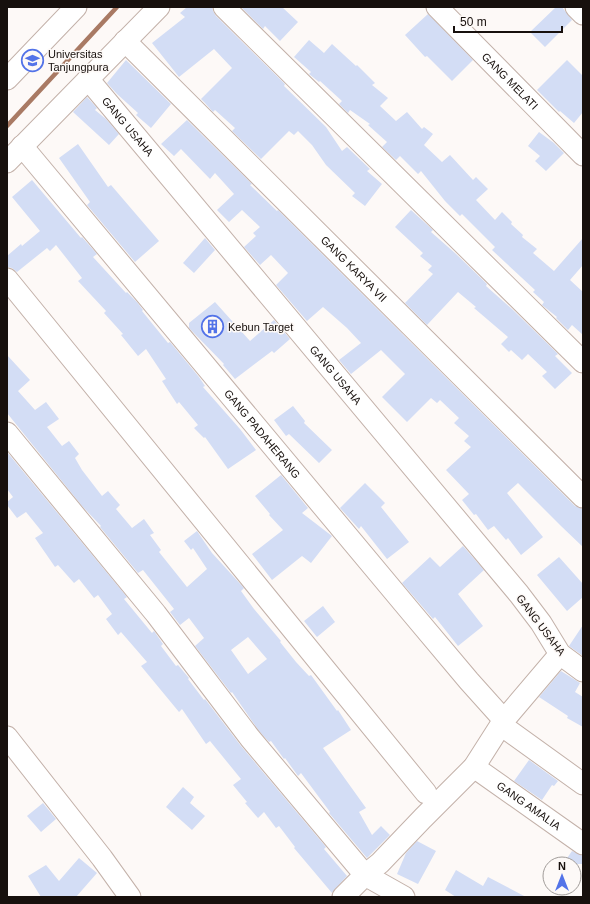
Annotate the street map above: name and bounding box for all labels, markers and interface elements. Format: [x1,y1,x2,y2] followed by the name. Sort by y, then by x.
[454,8,562,34] scale bar
[460,15,487,29] text: 50 m
[19,47,45,73] school or university icon: Universitas Tanjungpura
[48,48,109,73] place label: Universitas Tanjungpura
[480,50,540,112] street label: GANG MELATI
[100,95,156,159] street label: GANG USAHA
[319,234,389,304] street label: GANG KARYA VII
[200,314,226,340] building icon: Kebun Target
[228,321,293,333] place label: Kebun Target
[308,343,364,408] street label: GANG USAHA
[222,387,303,481] street label: GANG PADAHERANG
[514,592,568,658] street label: GANG USAHA
[495,779,563,833] street label: GANG AMALIA
[542,856,582,896] north arrow
[558,860,566,872] text: N

